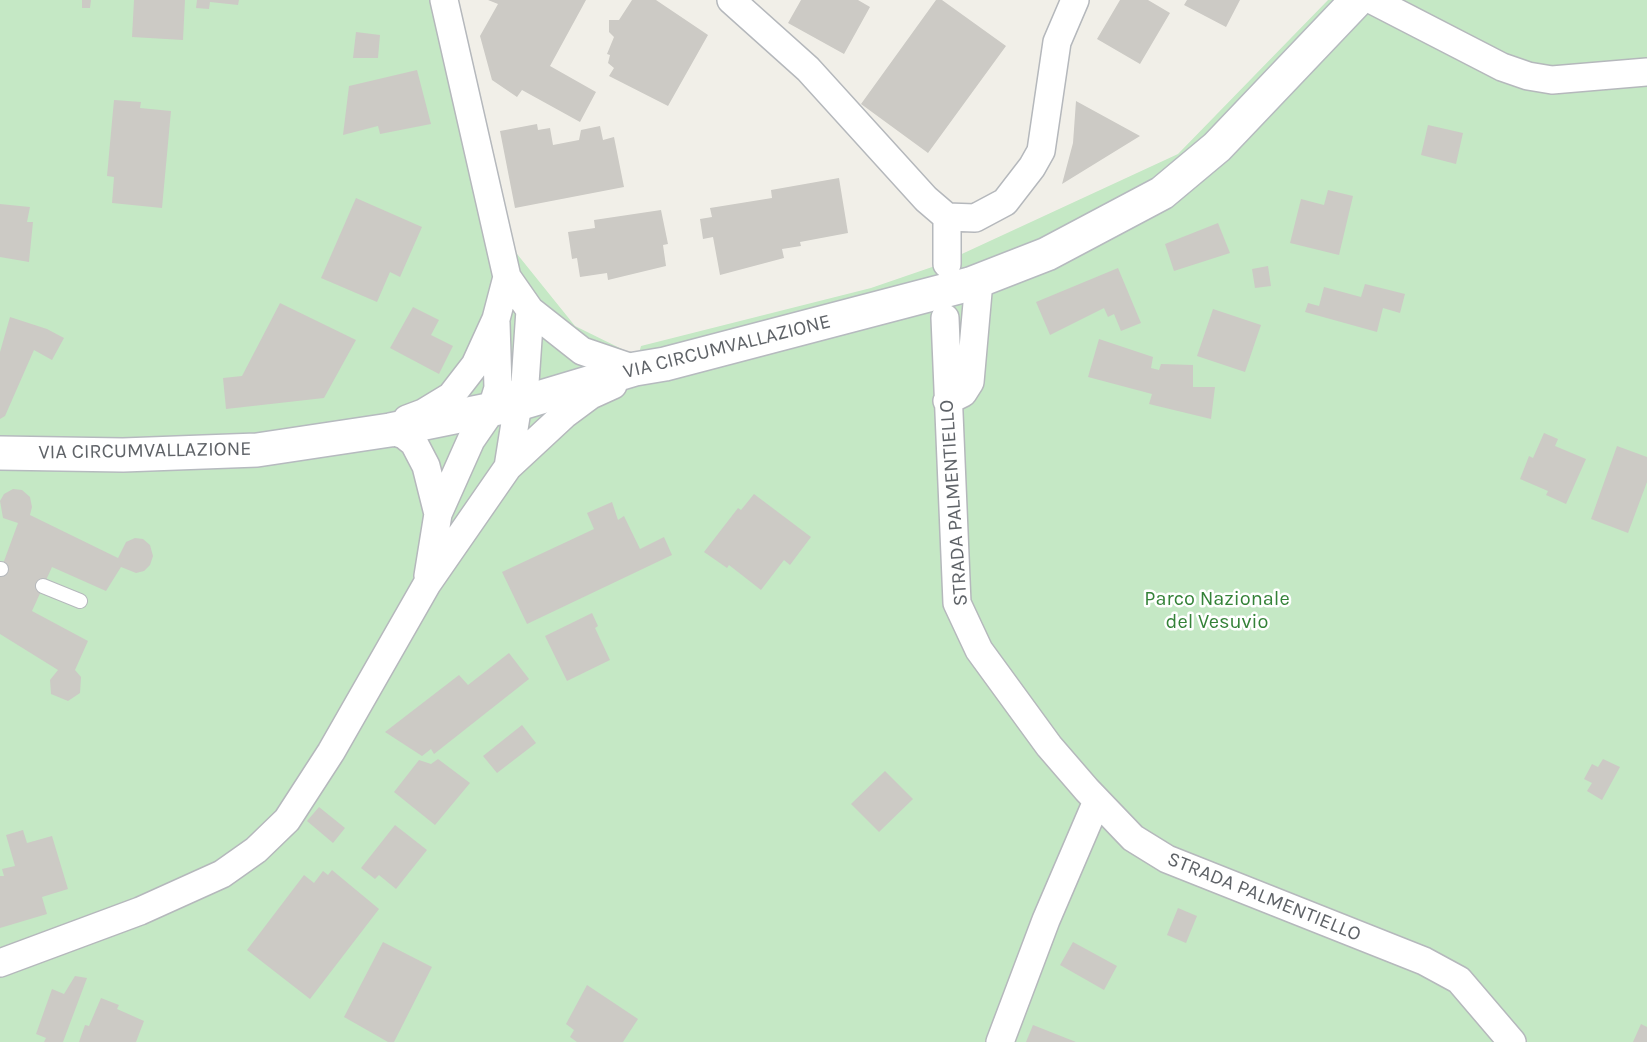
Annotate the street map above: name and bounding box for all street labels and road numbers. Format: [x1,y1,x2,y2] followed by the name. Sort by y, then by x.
[621,310,833,384] street label: VIA CIRCUMVALLAZIONE
[935,399,973,607] street label: STRADA PALMENTIELLO
[38,437,252,465] street label: VIA CIRCUMVALLAZIONE
[1164,847,1364,947] street label: STRADA PALMENTIELLO

